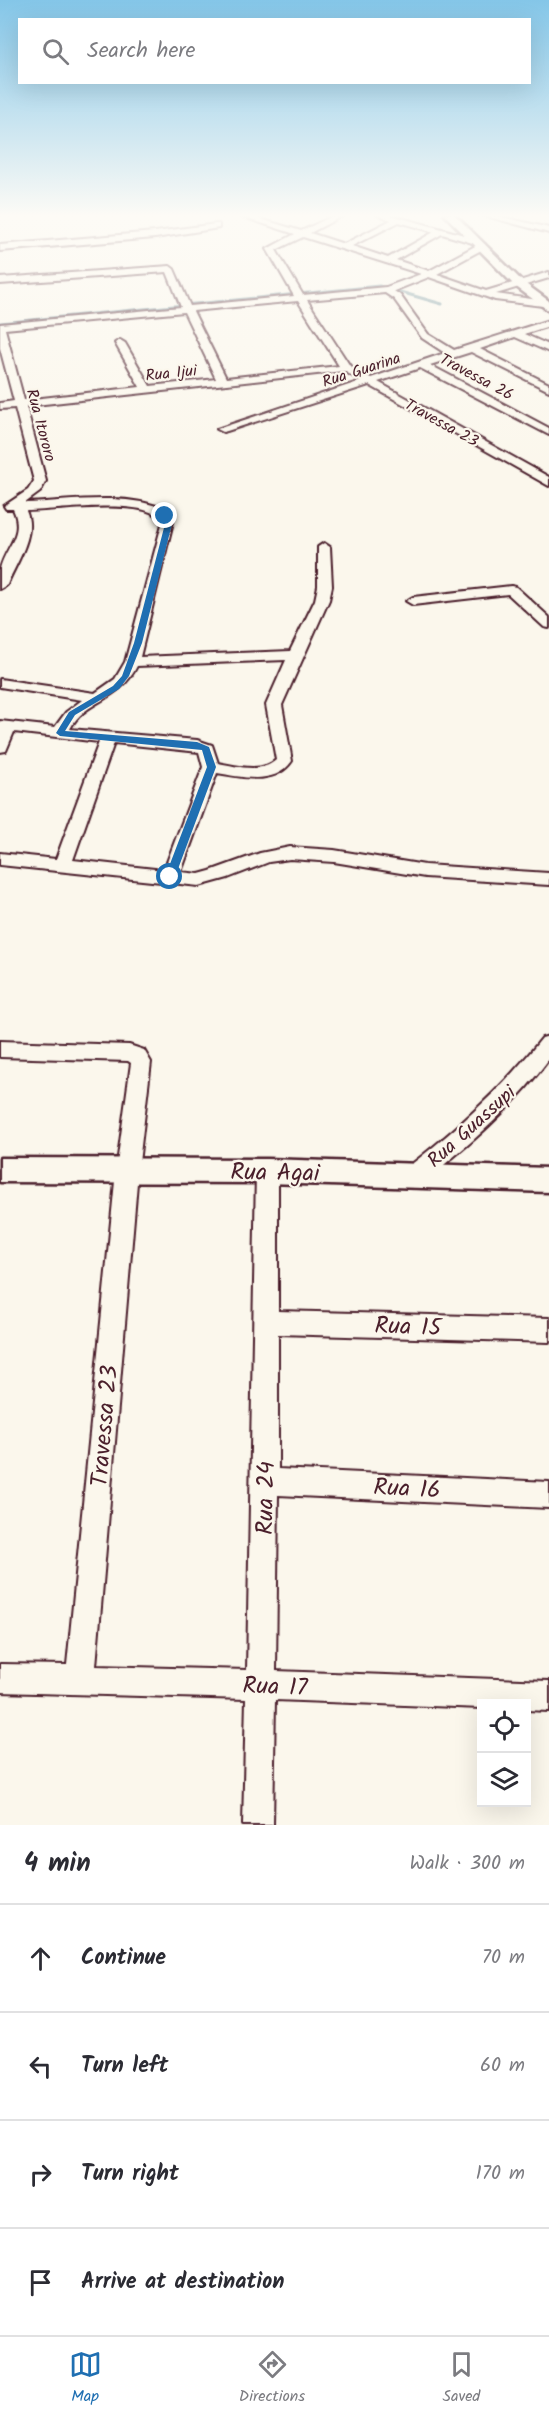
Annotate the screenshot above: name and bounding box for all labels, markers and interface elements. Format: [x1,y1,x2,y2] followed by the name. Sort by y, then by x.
[18,18,531,84] search box
[87,34,195,69] text: Search here
[39,35,72,68] icon: search
[319,346,404,395] street label: Rua Guarina
[435,347,518,407] street label: Travessa 26
[144,358,199,389] street label: Rua Ijui
[19,386,62,465] street label: Rua Itororo
[400,393,483,454] street label: Travessa 23
[151,502,177,528] route end
[156,863,182,889] route start
[420,1078,525,1176] street label: Rua Guassupi
[230,1153,321,1194] street label: Rua Agai
[374,1307,444,1348] street label: Rua 15
[81,1364,130,1489] street label: Travessa 23
[246,1461,287,1535] street label: Rua 24
[372,1468,442,1511] street label: Rua 16
[242,1667,309,1708] street label: Rua 17
[477,1699,531,1807] map controls
[477,1699,531,1753] button: locate
[477,1753,531,1807] button: layers
[24,1843,91,1885] text: 4 min
[410,1848,525,1880] text: Walk · 300 m
[81,1941,166,1976] text: Continue
[24,1942,57,1975] icon: ahead
[482,1942,525,1974] text: 70 m
[81,2049,168,2084] text: Turn left
[24,2050,57,2083] icon: left
[480,2050,525,2082] text: 60 m
[81,2157,179,2192] text: Turn right
[24,2158,57,2191] icon: right
[476,2158,525,2190] text: 170 m
[81,2265,284,2300] text: Arrive at destination
[24,2266,57,2299] icon: arrive
[69,2348,102,2409] tab: Map
[239,2348,305,2409] tab: Directions
[442,2348,480,2409] tab: Saved

